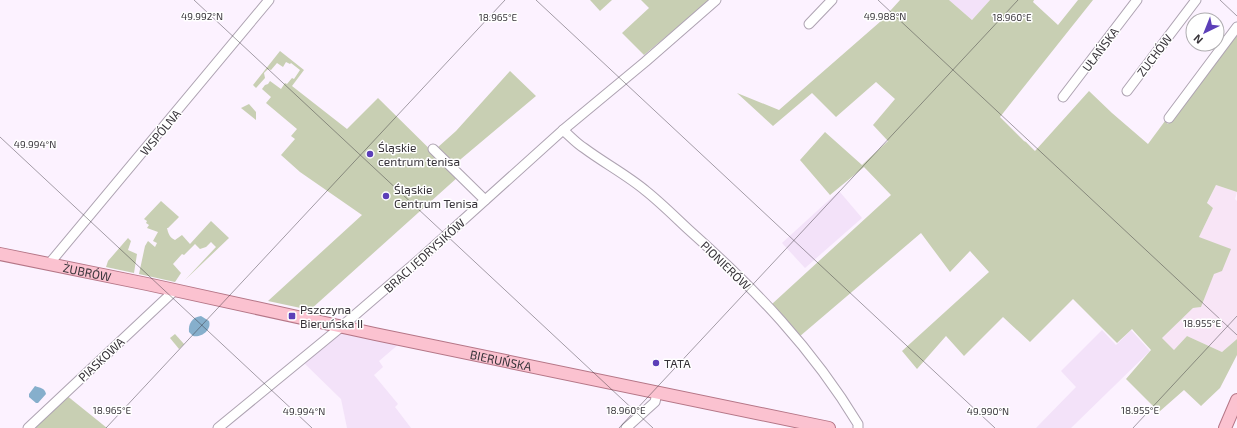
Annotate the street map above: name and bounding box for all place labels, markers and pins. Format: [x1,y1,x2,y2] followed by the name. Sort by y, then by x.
[378,140,460,168] place label: Śląskie centrum tenisa
[365,149,375,159] marker: Śląskie centrum tenisa
[394,182,478,210] place label: Śląskie Centrum Tenisa
[381,191,391,201] marker: Śląskie Centrum Tenisa
[300,302,363,330] place label: Pszczyna Bieruńska II
[287,311,297,321] marker: Pszczyna Bieruńska II
[664,356,691,370] place label: TATA
[651,358,661,368] marker: TATA

